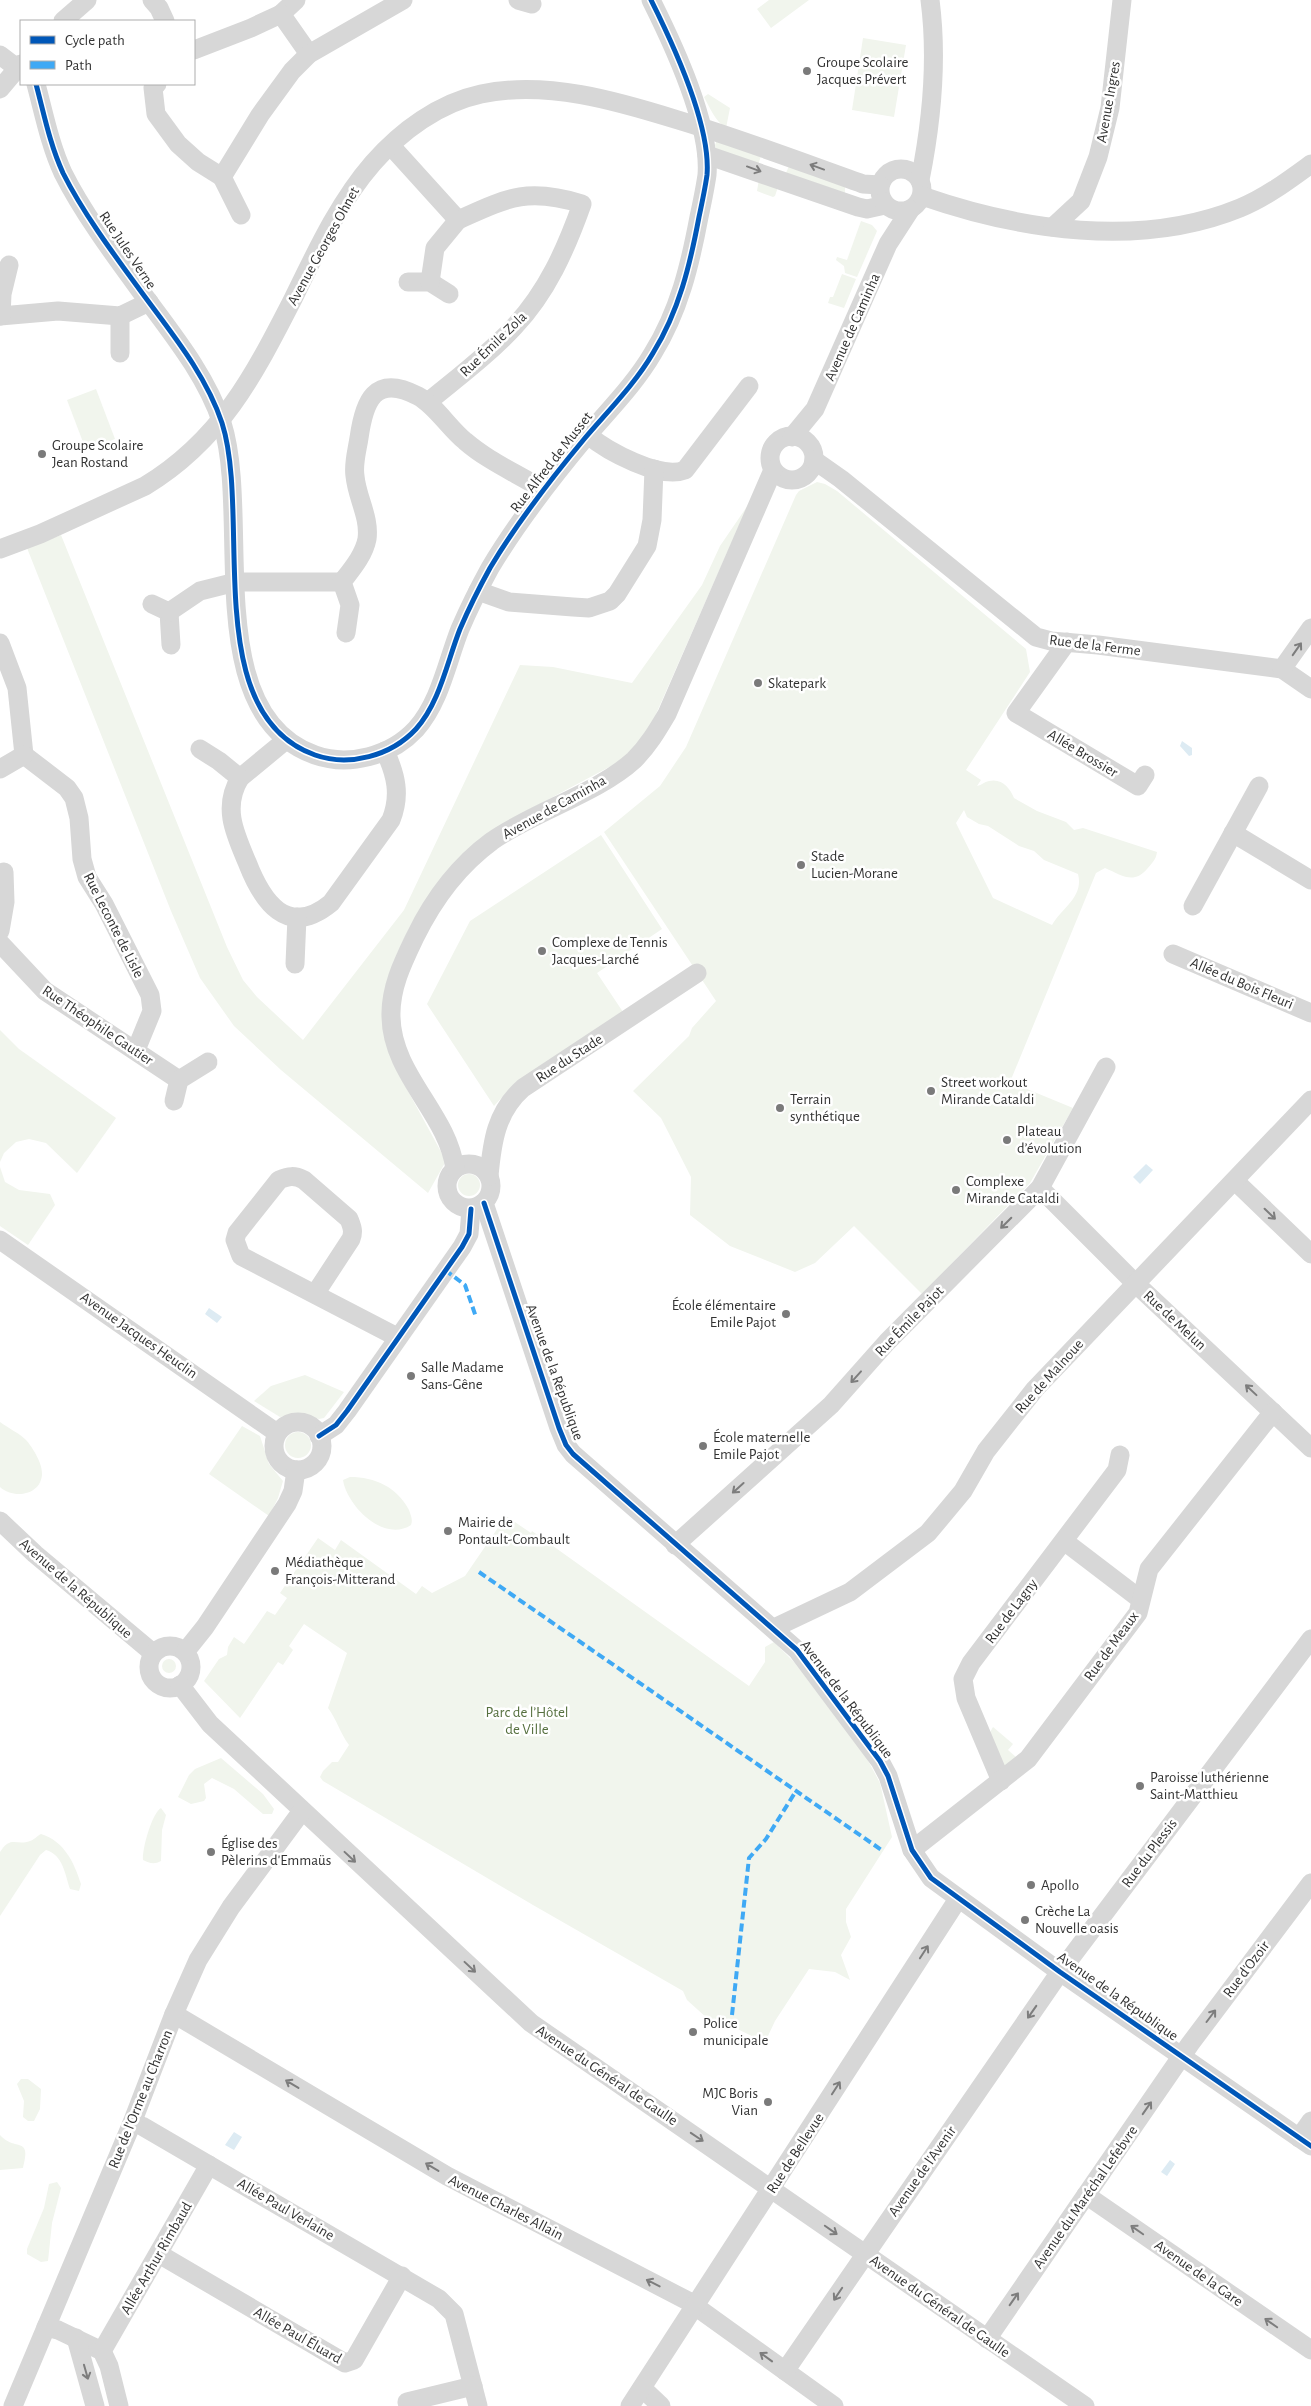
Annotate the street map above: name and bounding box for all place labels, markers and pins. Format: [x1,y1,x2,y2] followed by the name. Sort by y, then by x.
[817,55,909,87] place label: Groupe Scolaire Jacques Prévert
[801,65,813,77] marker: Groupe Scolaire Jacques Prévert
[52,438,144,470] place label: Groupe Scolaire Jean Rostand
[36,448,48,460] marker: Groupe Scolaire Jean Rostand
[768,676,826,691] place label: Skatepark
[752,677,764,689] marker: Skatepark
[811,849,898,881] place label: Stade Lucien-Morane
[795,859,807,871] marker: Stade Lucien-Morane
[552,935,668,967] place label: Complexe de Tennis Jacques-Larché
[536,945,548,957] marker: Complexe de Tennis Jacques-Larché
[941,1075,1034,1107] place label: Street workout Mirande Cataldi
[925,1085,937,1097] marker: Street workout Mirande Cataldi
[790,1092,860,1124] place label: Terrain synthétique
[774,1102,786,1114] marker: Terrain synthétique
[1017,1124,1082,1156] place label: Plateau d’évolution
[1001,1134,1013,1146] marker: Plateau d’évolution
[966,1174,1059,1206] place label: Complexe Mirande Cataldi
[950,1184,962,1196] marker: Complexe Mirande Cataldi
[672,1296,776,1330] place label: École élémentaire Emile Pajot
[780,1308,792,1320] marker: École élémentaire Emile Pajot
[421,1360,504,1392] place label: Salle Madame Sans-Gêne
[405,1370,417,1382] marker: Salle Madame Sans-Gêne
[713,1428,810,1462] place label: École maternelle Emile Pajot
[697,1440,709,1452] marker: École maternelle Emile Pajot
[458,1515,570,1547] place label: Mairie de Pontault-Combault
[442,1525,454,1537] marker: Mairie de Pontault-Combault
[285,1555,396,1587] place label: Médiathèque François-Mitterand
[269,1565,281,1577] marker: Médiathèque François-Mitterand
[1150,1770,1269,1802] place label: Paroisse luthérienne Saint-Matthieu
[1134,1780,1146,1792] marker: Paroisse luthérienne Saint-Matthieu
[221,1834,331,1868] place label: Église des Pèlerins d'Emmaüs
[205,1846,217,1858] marker: Église des Pèlerins d'Emmaüs
[1041,1878,1079,1893] place label: Apollo
[1025,1879,1037,1891] marker: Apollo
[1035,1904,1119,1936] place label: Crèche La Nouvelle oasis
[1019,1914,1031,1926] marker: Crèche La Nouvelle oasis
[703,2016,769,2048] place label: Police municipale
[687,2026,699,2038] marker: Police municipale
[702,2086,758,2118] place label: MJC Boris Vian
[762,2096,774,2108] marker: MJC Boris Vian

